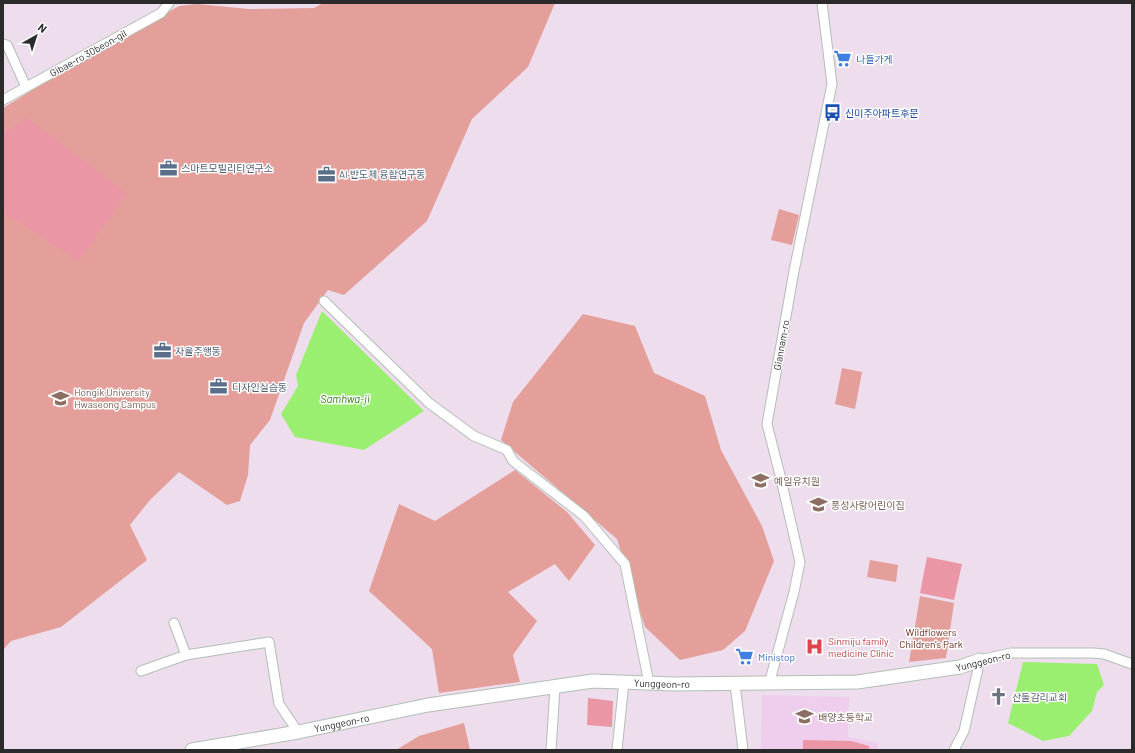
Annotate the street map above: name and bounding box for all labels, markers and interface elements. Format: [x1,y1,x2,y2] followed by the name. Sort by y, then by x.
[16,16,56,56] north arrow
[36,20,50,35] text: N
[47,27,129,79] street label: Gibae-ro 30beon-gil
[833,49,853,69] supermarket icon: 나들가게
[856,53,893,65] place label: 나들가게
[822,103,842,123] bus stop icon: 신미주아파트후문
[845,107,919,119] place label: 신미주아파트후문
[158,158,178,178] office icon: 스마트모빌리티연구소
[181,162,273,174] place label: 스마트모빌리티연구소
[316,164,336,184] office icon: AI·반도체 융합연구동
[339,168,425,180] place label: AI·반도체 융합연구동
[771,319,791,371] street label: Giannam-ro
[152,341,172,361] office icon: 자율주행동
[175,345,221,357] place label: 자율주행동
[209,377,229,397] office icon: 디자인실습동
[232,381,287,393] place label: 디자인실습동
[74,386,156,410] place label: Hongik University Hwaseong Campus
[51,388,71,408] school or university icon: Hongik University Hwaseong Campus
[320,392,370,405] water label: Samhwa-ji
[751,471,771,491] school or university icon: 예일유치원
[774,475,820,487] place label: 예일유치원
[808,495,828,515] school or university icon: 풍성사랑어린이집
[831,499,905,511] place label: 풍성사랑어린이집
[899,626,963,650] park label: Wildflowers Children's Park
[828,635,894,659] place label: Sinmiju family medicine Clinic
[805,637,825,657] hospital icon: Sinmiju family medicine Clinic
[735,647,755,667] supermarket icon: Ministop
[954,648,1012,674] street label: Yunggeon-ro
[758,651,795,663] place label: Ministop
[634,677,690,690] street label: Yunggeon-ro
[989,687,1009,707] church icon: 산돌감리교회
[1012,691,1067,703] place label: 산돌감리교회
[795,707,815,727] school or university icon: 배양초등학교
[313,711,370,735] street label: Yunggeon-ro
[818,711,873,723] place label: 배양초등학교

